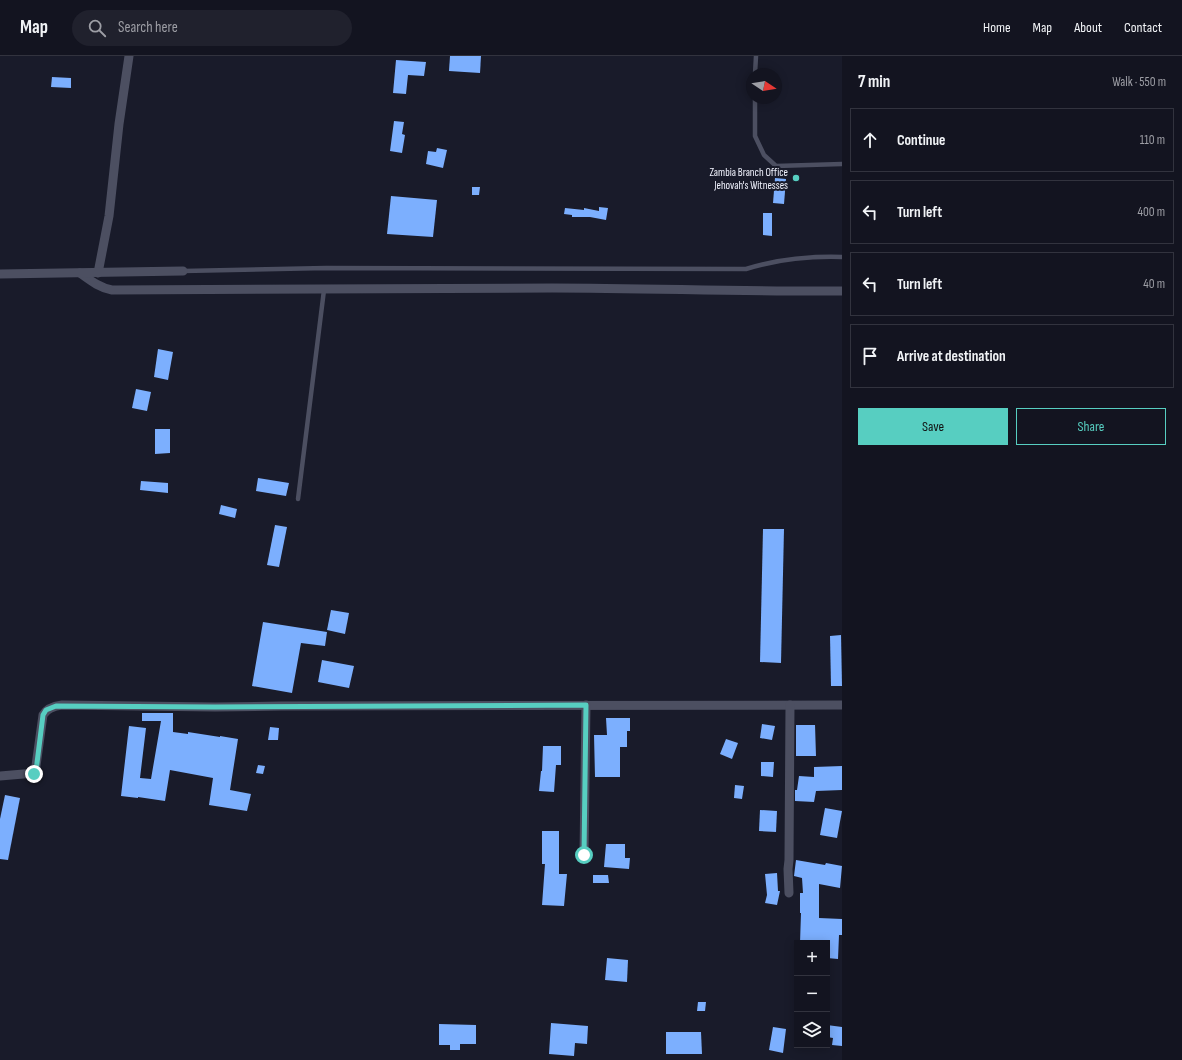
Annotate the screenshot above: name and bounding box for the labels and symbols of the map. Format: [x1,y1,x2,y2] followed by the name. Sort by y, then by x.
[746,68,782,104] north arrow
[709,166,788,192] place label: Zambia Branch Office Jehovah's Witnesses
[791,173,801,183] marker: Zambia Branch Office Jehovah's Witnesses
[25,765,43,783] route end
[575,846,593,864] route start

